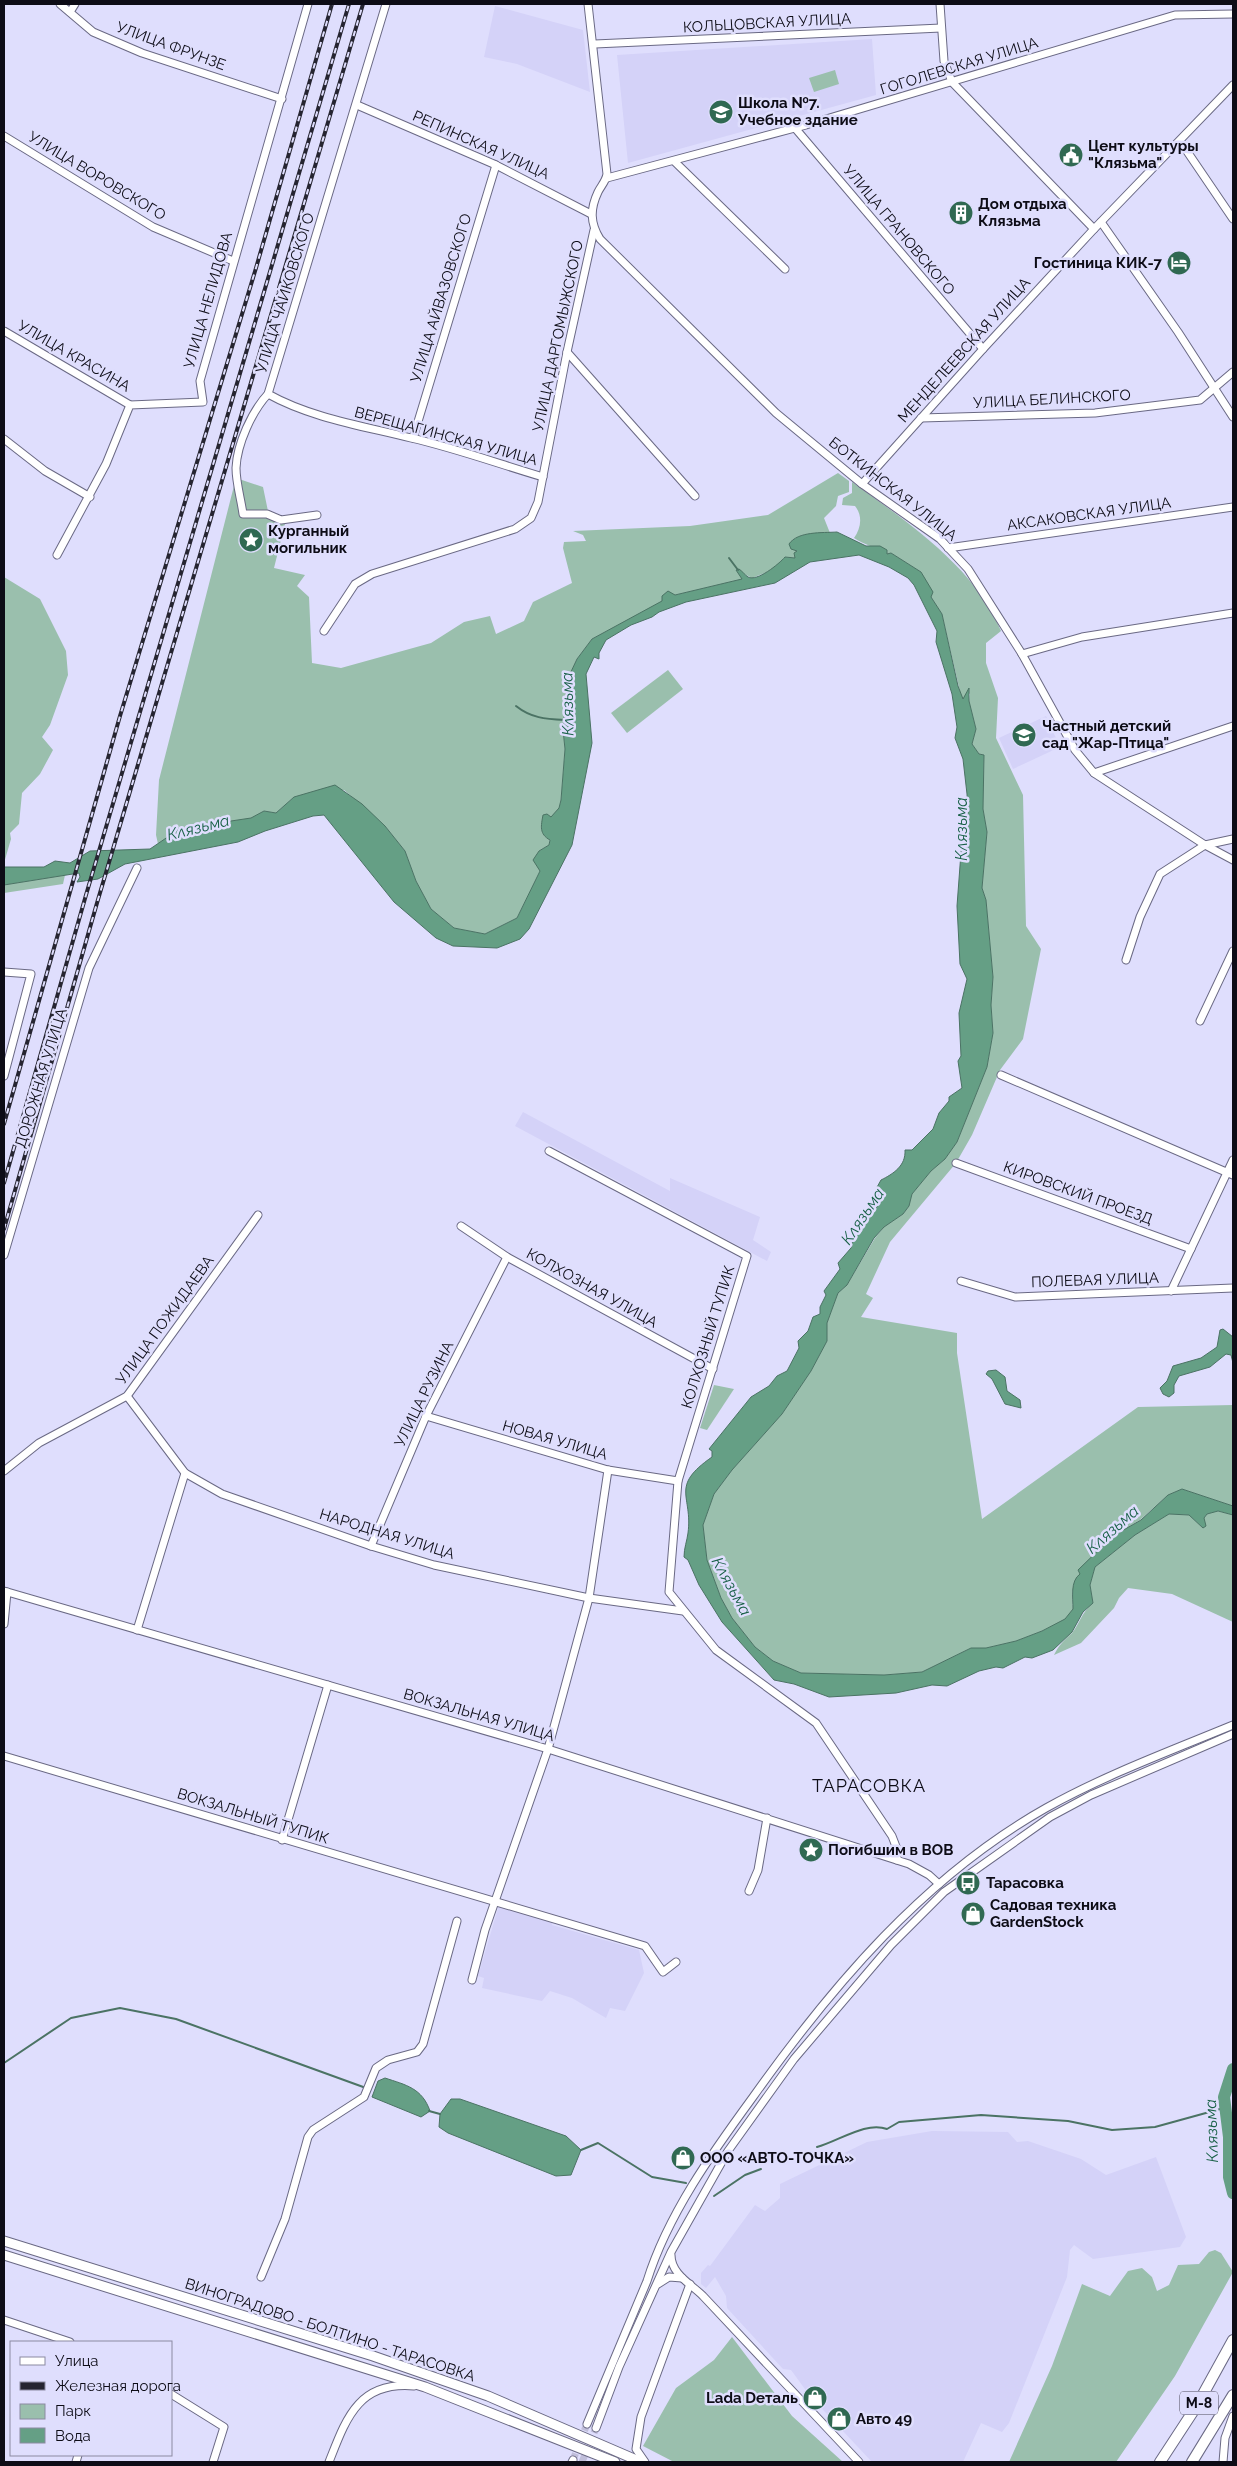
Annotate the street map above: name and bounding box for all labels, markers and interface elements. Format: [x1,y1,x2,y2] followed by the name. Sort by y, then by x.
[682,10,852,36] street label: КОЛЬЦОВСКАЯ УЛИЦА
[114,18,228,74] street label: УЛИЦА ФРУНЗЕ
[878,33,1040,99] street label: ГОГОЛЕВСКАЯ УЛИЦА
[737,94,858,129] place label: Школа №7. Учебное здание
[708,99,734,125] school or university icon: Школа №7. Учебное здание
[410,107,552,183] street label: РЕПИНСКАЯ УЛИЦА
[25,128,169,224] street label: УЛИЦА ВОРОВСКОГО
[1088,137,1199,172] place label: Цент культуры "Клязьма"
[1058,142,1084,168] public building icon: Цент культуры "Клязьма"
[839,161,959,299] street label: УЛИЦА ГРАНОВСКОГО
[978,195,1067,230] place label: Дом отдыха Клязьма
[948,200,974,226] building icon: Дом отдыха Клязьма
[252,211,318,375] street label: УЛИЦА ЧАЙКОВСКОГО
[407,211,475,385] street label: УЛИЦА АЙВАЗОВСКОГО
[180,230,236,370] street label: УЛИЦА НЕЛИДОВА
[529,239,587,433] street label: УЛИЦА ДАРГОМЫЖСКОГО
[1166,250,1192,276] hotel icon: Гостиница КИК-7
[1034,254,1163,272] place label: Гостиница КИК-7
[894,274,1034,426] street label: МЕНДЕЛЕЕВСКАЯ УЛИЦА
[15,317,133,395] street label: УЛИЦА КРАСИНА
[973,386,1131,412] street label: УЛИЦА БЕЛИНСКОГО
[353,403,539,469] street label: ВЕРЕЩАГИНСКАЯ УЛИЦА
[825,433,961,545] street label: БОТКИНСКАЯ УЛИЦА
[1006,494,1172,534] street label: АКСАКОВСКАЯ УЛИЦА
[268,522,349,557] place label: Курганный могильник
[238,527,264,553] place icon: Курганный могильник
[557,672,578,736] water label: Клязьма
[1042,717,1171,752] place label: Частный детский сад "Жар-Птица"
[1011,722,1037,748] school or university icon: Частный детский сад "Жар-Птица"
[952,797,971,861] water label: Клязьма
[165,810,232,844] water label: Клязьма
[11,1006,71,1150] street label: ДОРОЖНАЯ УЛИЦА
[1001,1158,1155,1228] street label: КИРОВСКИЙ ПРОЕЗД
[837,1184,888,1248] water label: Клязьма
[523,1244,661,1332] street label: КОЛХОЗНАЯ УЛИЦА
[112,1252,218,1388] street label: УЛИЦА ПОЖИДАЕВА
[678,1263,738,1411] street label: КОЛХОЗНЫЙ ТУПИК
[1031,1269,1159,1291] street label: ПОЛЕВАЯ УЛИЦА
[391,1338,457,1450] street label: УЛИЦА РУЗИНА
[500,1416,610,1464] street label: НОВАЯ УЛИЦА
[1082,1501,1143,1557] water label: Клязьма
[317,1505,457,1563] street label: НАРОДНАЯ УЛИЦА
[708,1554,756,1619] water label: Клязьма
[401,1685,557,1745] street label: ВОКЗАЛЬНАЯ УЛИЦА
[812,1775,926,1796] district label: ТАРАСОВКА
[175,1784,331,1848] street label: ВОКЗАЛЬНЫЙ ТУПИК
[798,1837,824,1863] place icon: Погибшим в ВОВ
[828,1841,953,1859] place label: Погибшим в ВОВ
[955,1870,981,1896] bus stop icon: Тарасовка
[986,1874,1064,1892] place label: Тарасовка
[990,1896,1117,1931] place label: Садовая техника GardenStock
[960,1901,986,1927] shop icon: Садовая техника GardenStock
[1201,2098,1222,2163] water label: Клязьма
[670,2145,696,2171] shop icon: ООО «АВТО-ТОЧКА»
[700,2149,854,2167] place label: ООО «АВТО-ТОЧКА»
[183,2274,477,2386] street label: ВИНОГРАДОВО - БОЛТИНО - ТАРАСОВКА
[10,2341,172,2456] legend
[55,2352,99,2370] text: Улица
[55,2377,181,2395] text: Железная дорога
[802,2385,828,2411] shop icon: Lada Dеталь
[706,2389,798,2407] place label: Lada Dеталь
[1180,2392,1218,2414] road number: М-8
[55,2402,91,2420] text: Парк
[826,2406,852,2432] shop icon: Авто 49
[856,2410,912,2428] place label: Авто 49
[55,2427,91,2445] text: Вода

